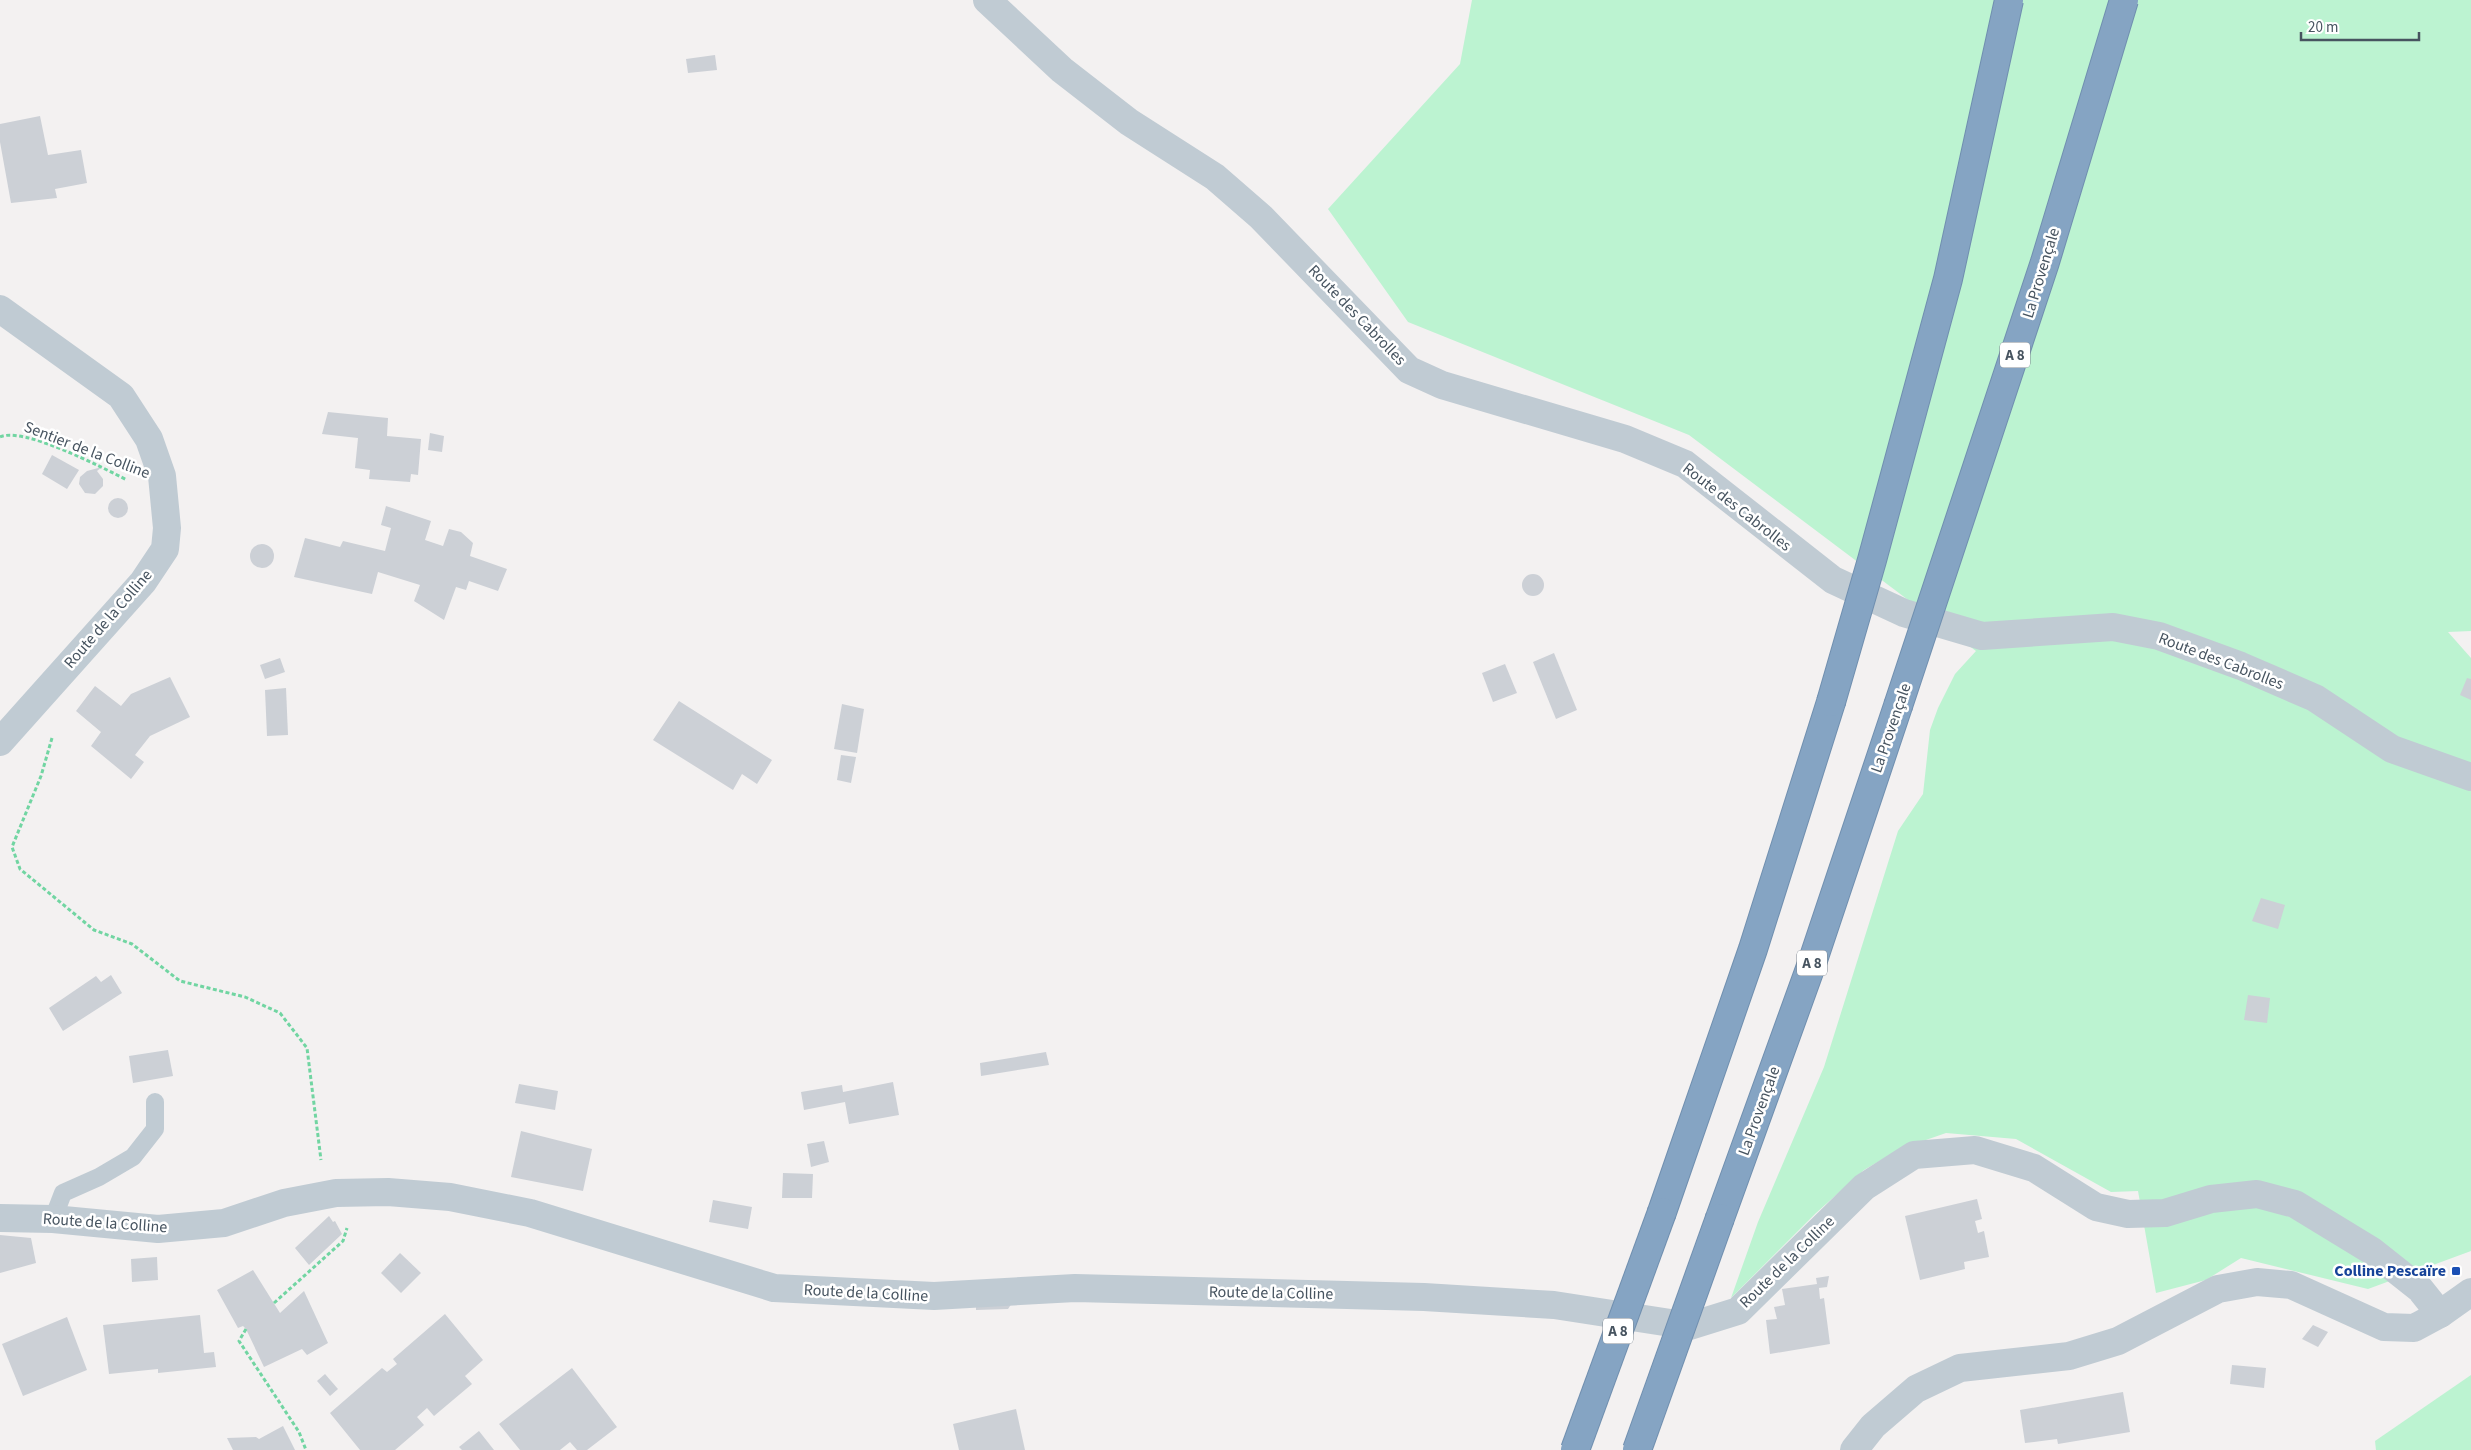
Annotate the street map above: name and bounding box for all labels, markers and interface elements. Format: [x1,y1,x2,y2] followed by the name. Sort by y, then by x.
[2301,10,2418,42] scale bar
[2308,17,2338,38] text: 20 m
[2017,225,2065,321] street label: La Provençale
[1303,260,1411,370] street label: Route des Cabrolles
[2000,342,2030,368] road number: A 8
[21,416,153,484] street label: Sentier de la Colline
[1678,458,1796,557] street label: Route des Cabrolles
[59,565,157,673] street label: Route de la Colline
[2155,627,2287,695] street label: Route des Cabrolles
[1865,680,1917,776] street label: La Provençale
[1797,950,1827,976] road number: A 8
[1733,1063,1785,1159] street label: La Provençale
[42,1208,168,1238] street label: Route de la Colline
[1735,1211,1839,1313] street label: Route de la Colline
[2334,1260,2446,1282] place label: Colline Pescaïre
[2450,1265,2462,1277] marker: Colline Pescaïre
[803,1279,929,1307] street label: Route de la Colline
[1209,1281,1334,1305] street label: Route de la Colline
[1603,1318,1633,1344] road number: A 8

